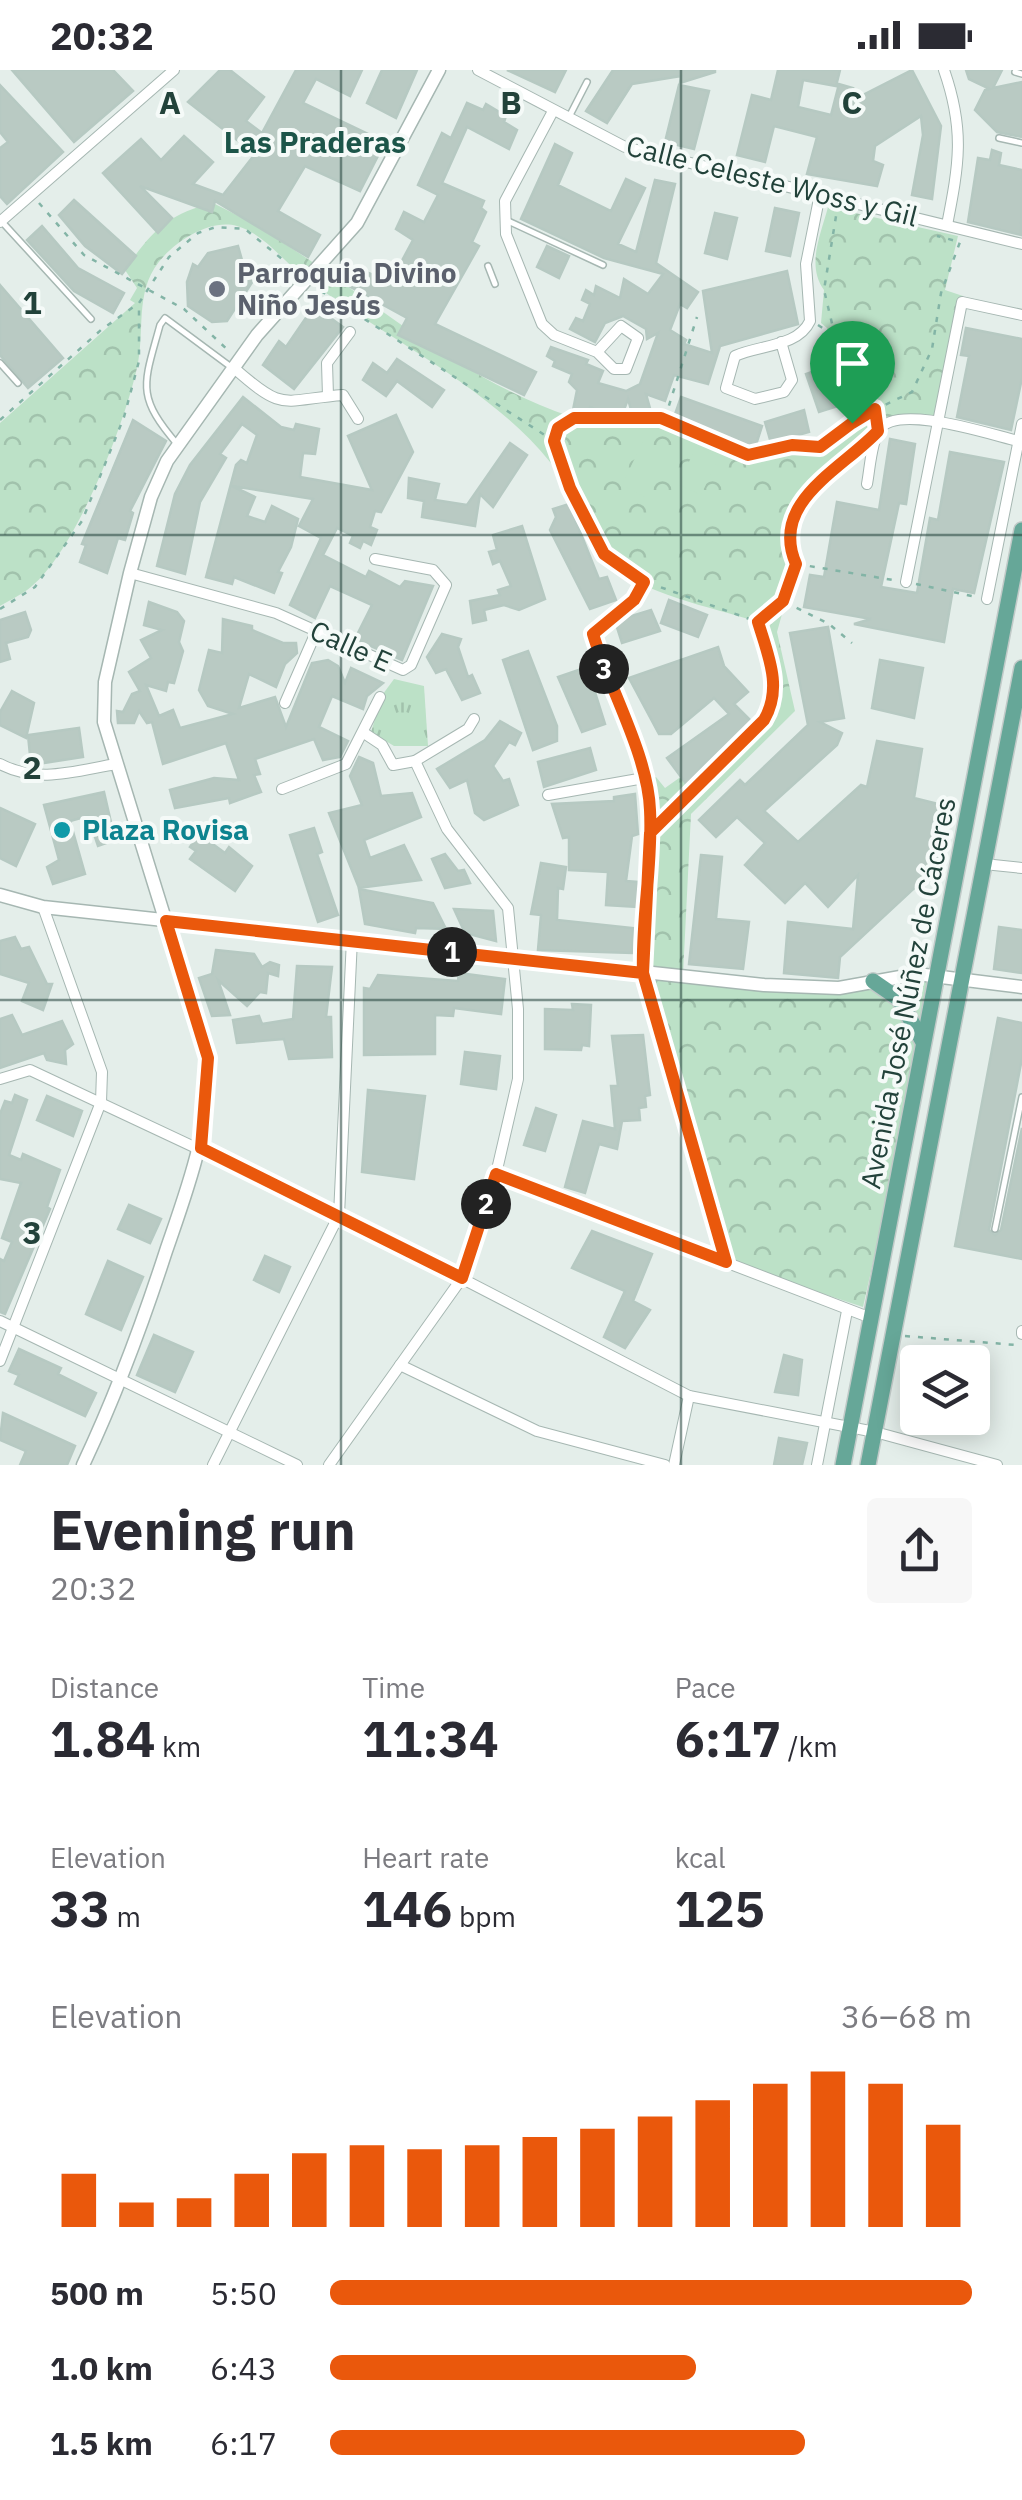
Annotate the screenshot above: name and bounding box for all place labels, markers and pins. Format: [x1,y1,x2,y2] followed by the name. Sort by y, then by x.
[237,254,457,323] place label: Parroquia Divino Niño Jesús
[206,278,228,300] marker: Parroquia Divino Niño Jesús
[810,321,895,424] pin
[579,644,629,694] pin: 3
[82,811,249,848] place label: Plaza Rovisa
[51,819,73,841] marker: Plaza Rovisa
[427,927,477,977] pin: 1
[461,1179,511,1229] pin: 2

